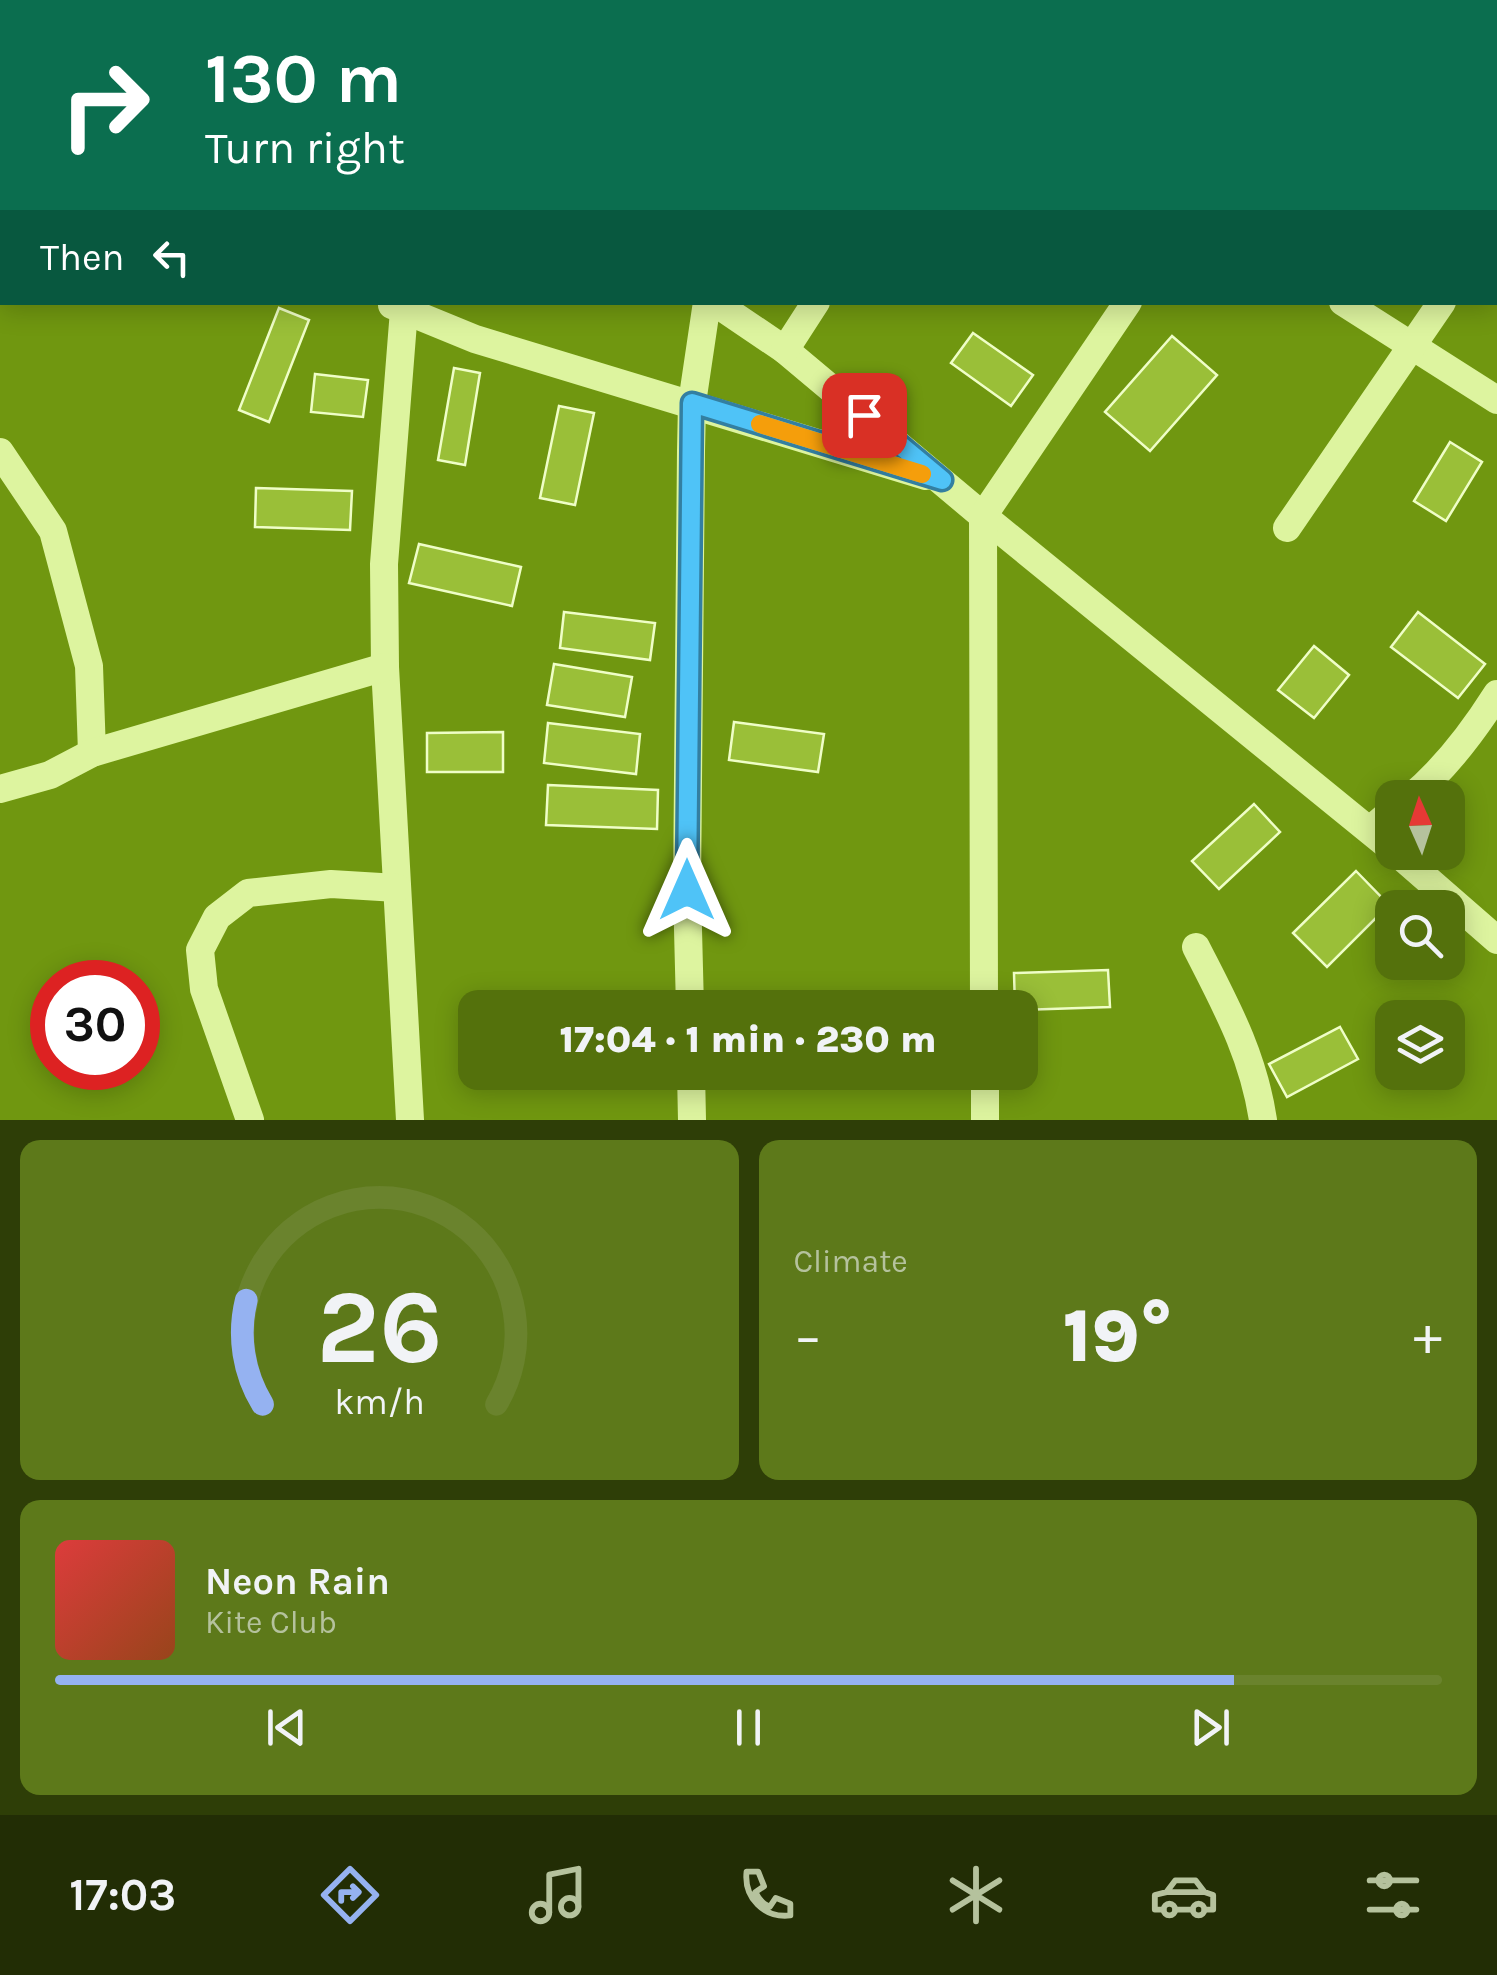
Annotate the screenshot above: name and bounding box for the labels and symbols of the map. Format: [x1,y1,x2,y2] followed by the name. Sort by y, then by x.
[822,373,907,458] pin
[1375,780,1465,870] north arrow
[635,838,739,942] position arrow
[30,960,160,1090] speed limit sign: 30

